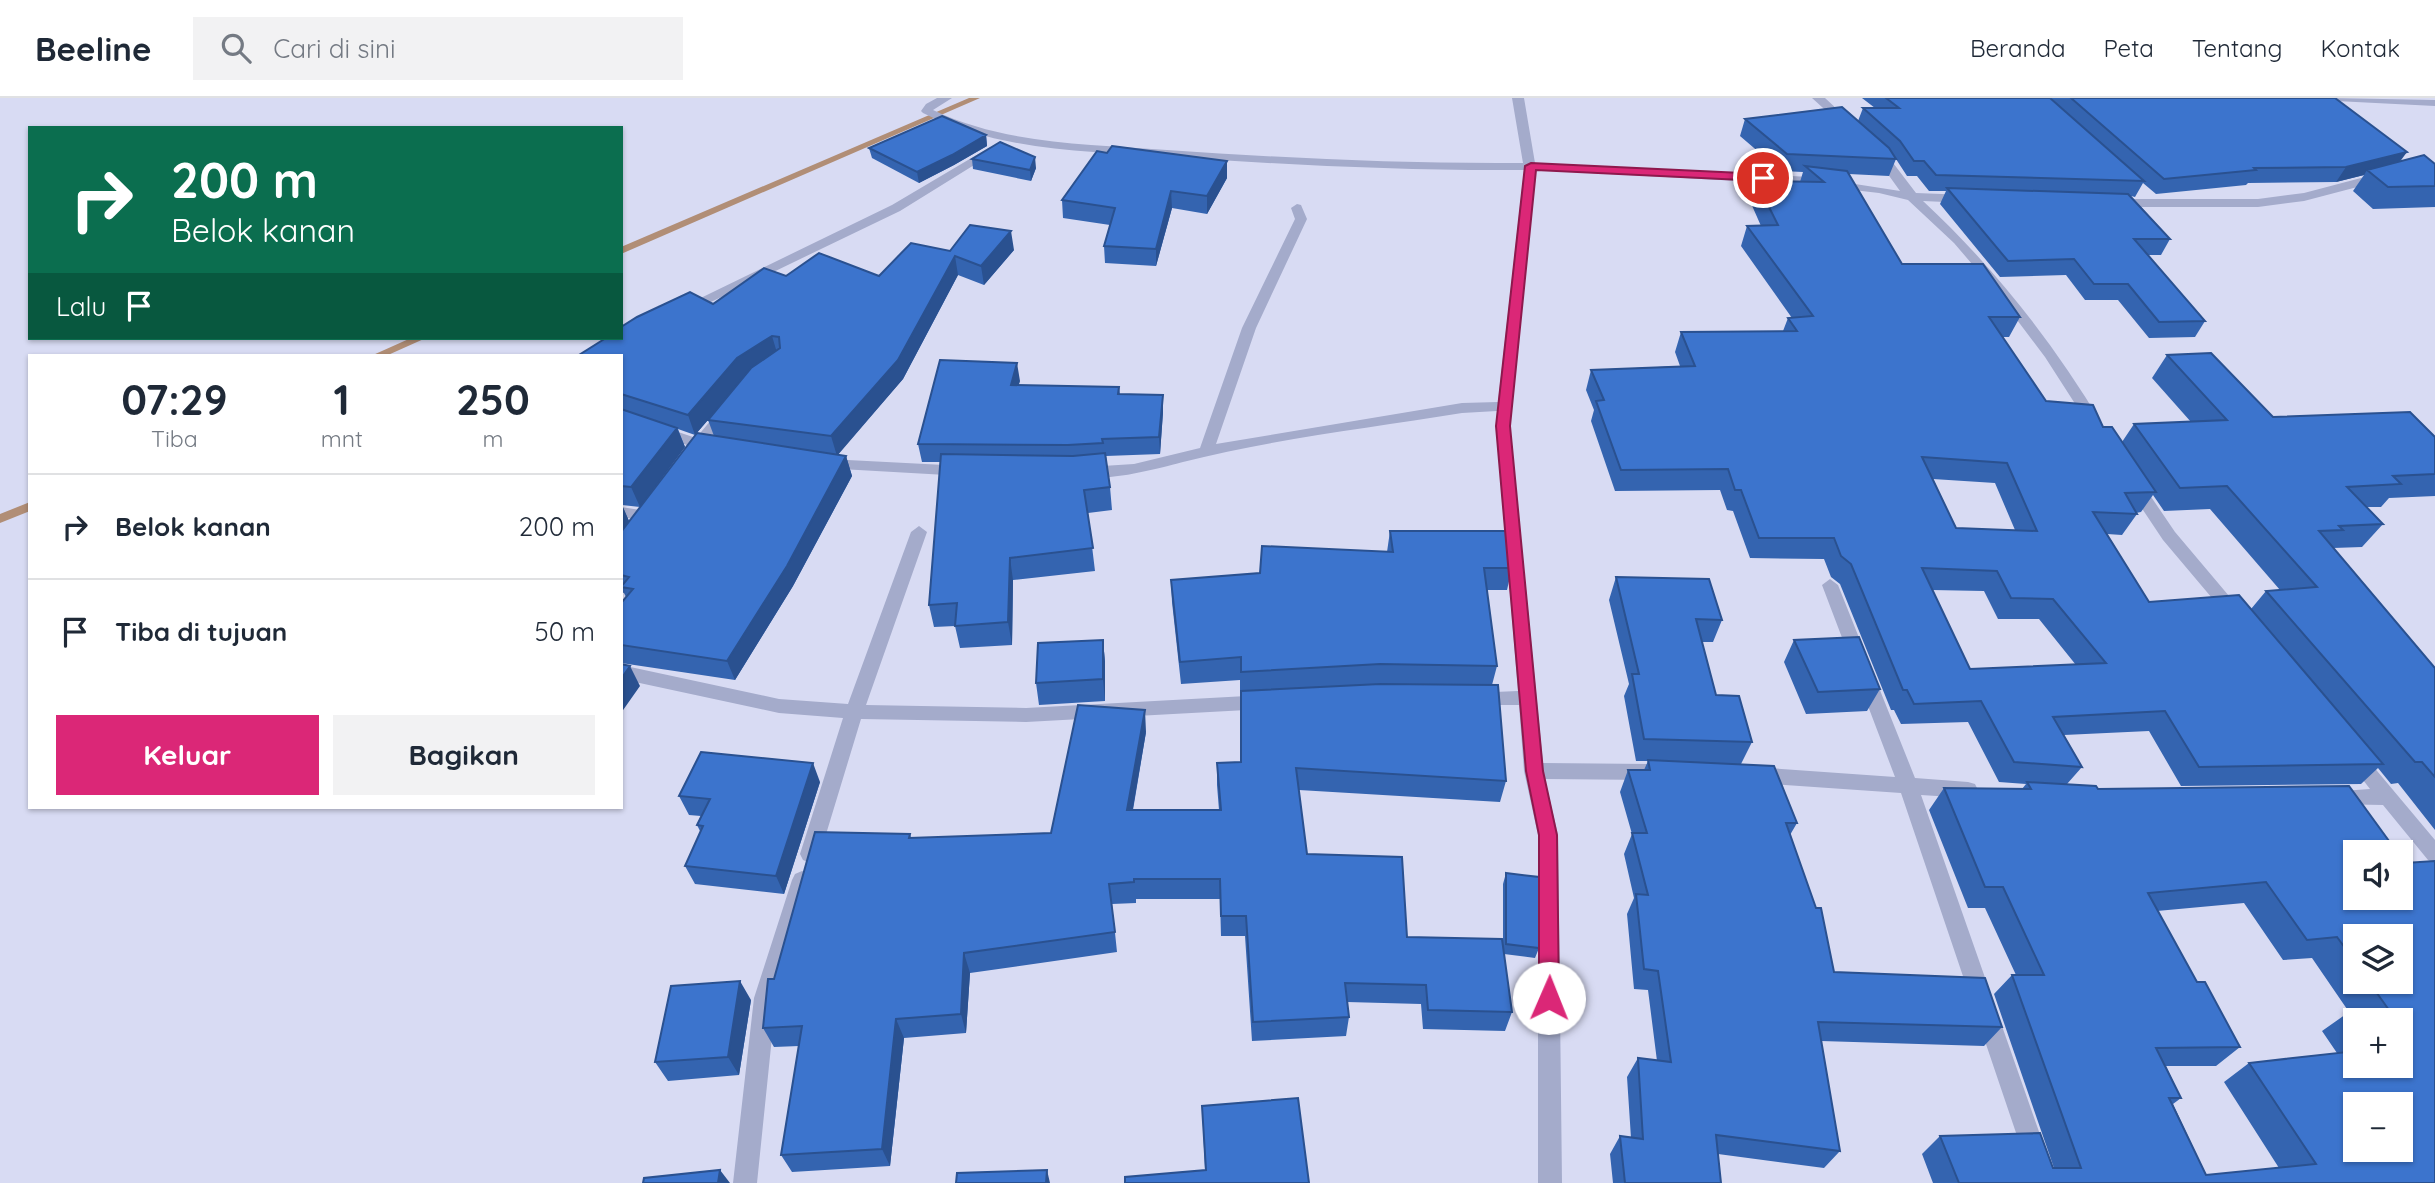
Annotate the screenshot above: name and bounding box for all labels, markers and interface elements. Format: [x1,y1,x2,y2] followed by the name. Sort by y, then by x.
[193,17,683,80] search box
[35,28,151,69] text: Beeline
[217,29,255,67] icon: search
[273,32,396,65] text: Cari di sini
[1970,33,2066,63] text: Beranda
[2104,33,2154,63] text: Peta
[2192,33,2282,63] text: Tentang
[2320,33,2400,63] text: Kontak
[1733,148,1793,208] pin
[171,149,318,210] text: 200 m
[56,154,147,245] icon: right
[1744,159,1782,197] icon: arrive
[171,210,355,250] text: Belok kanan
[120,287,158,325] icon: arrive
[56,290,106,323] text: Lalu
[121,373,228,426] text: 07:29
[334,373,350,426] text: 1
[456,373,530,426] text: 250
[151,424,198,453] text: Tiba
[321,424,363,453] text: mnt
[482,424,503,453] text: m
[56,508,94,546] icon: right
[115,510,271,543] text: Belok kanan
[519,510,595,543] text: 200 m
[56,613,94,651] icon: arrive
[115,615,287,648] text: Tiba di tujuan
[535,615,595,648] text: 50 m
[56,715,319,795] button: Keluar
[333,715,595,795] button: Bagikan
[2343,840,2413,1162] map controls
[2343,840,2413,910] button: sound
[2343,924,2413,994] button: layers
[1512,961,1586,1035] position arrow
[2343,1008,2413,1078] button: +
[2343,1092,2413,1162] button: −

